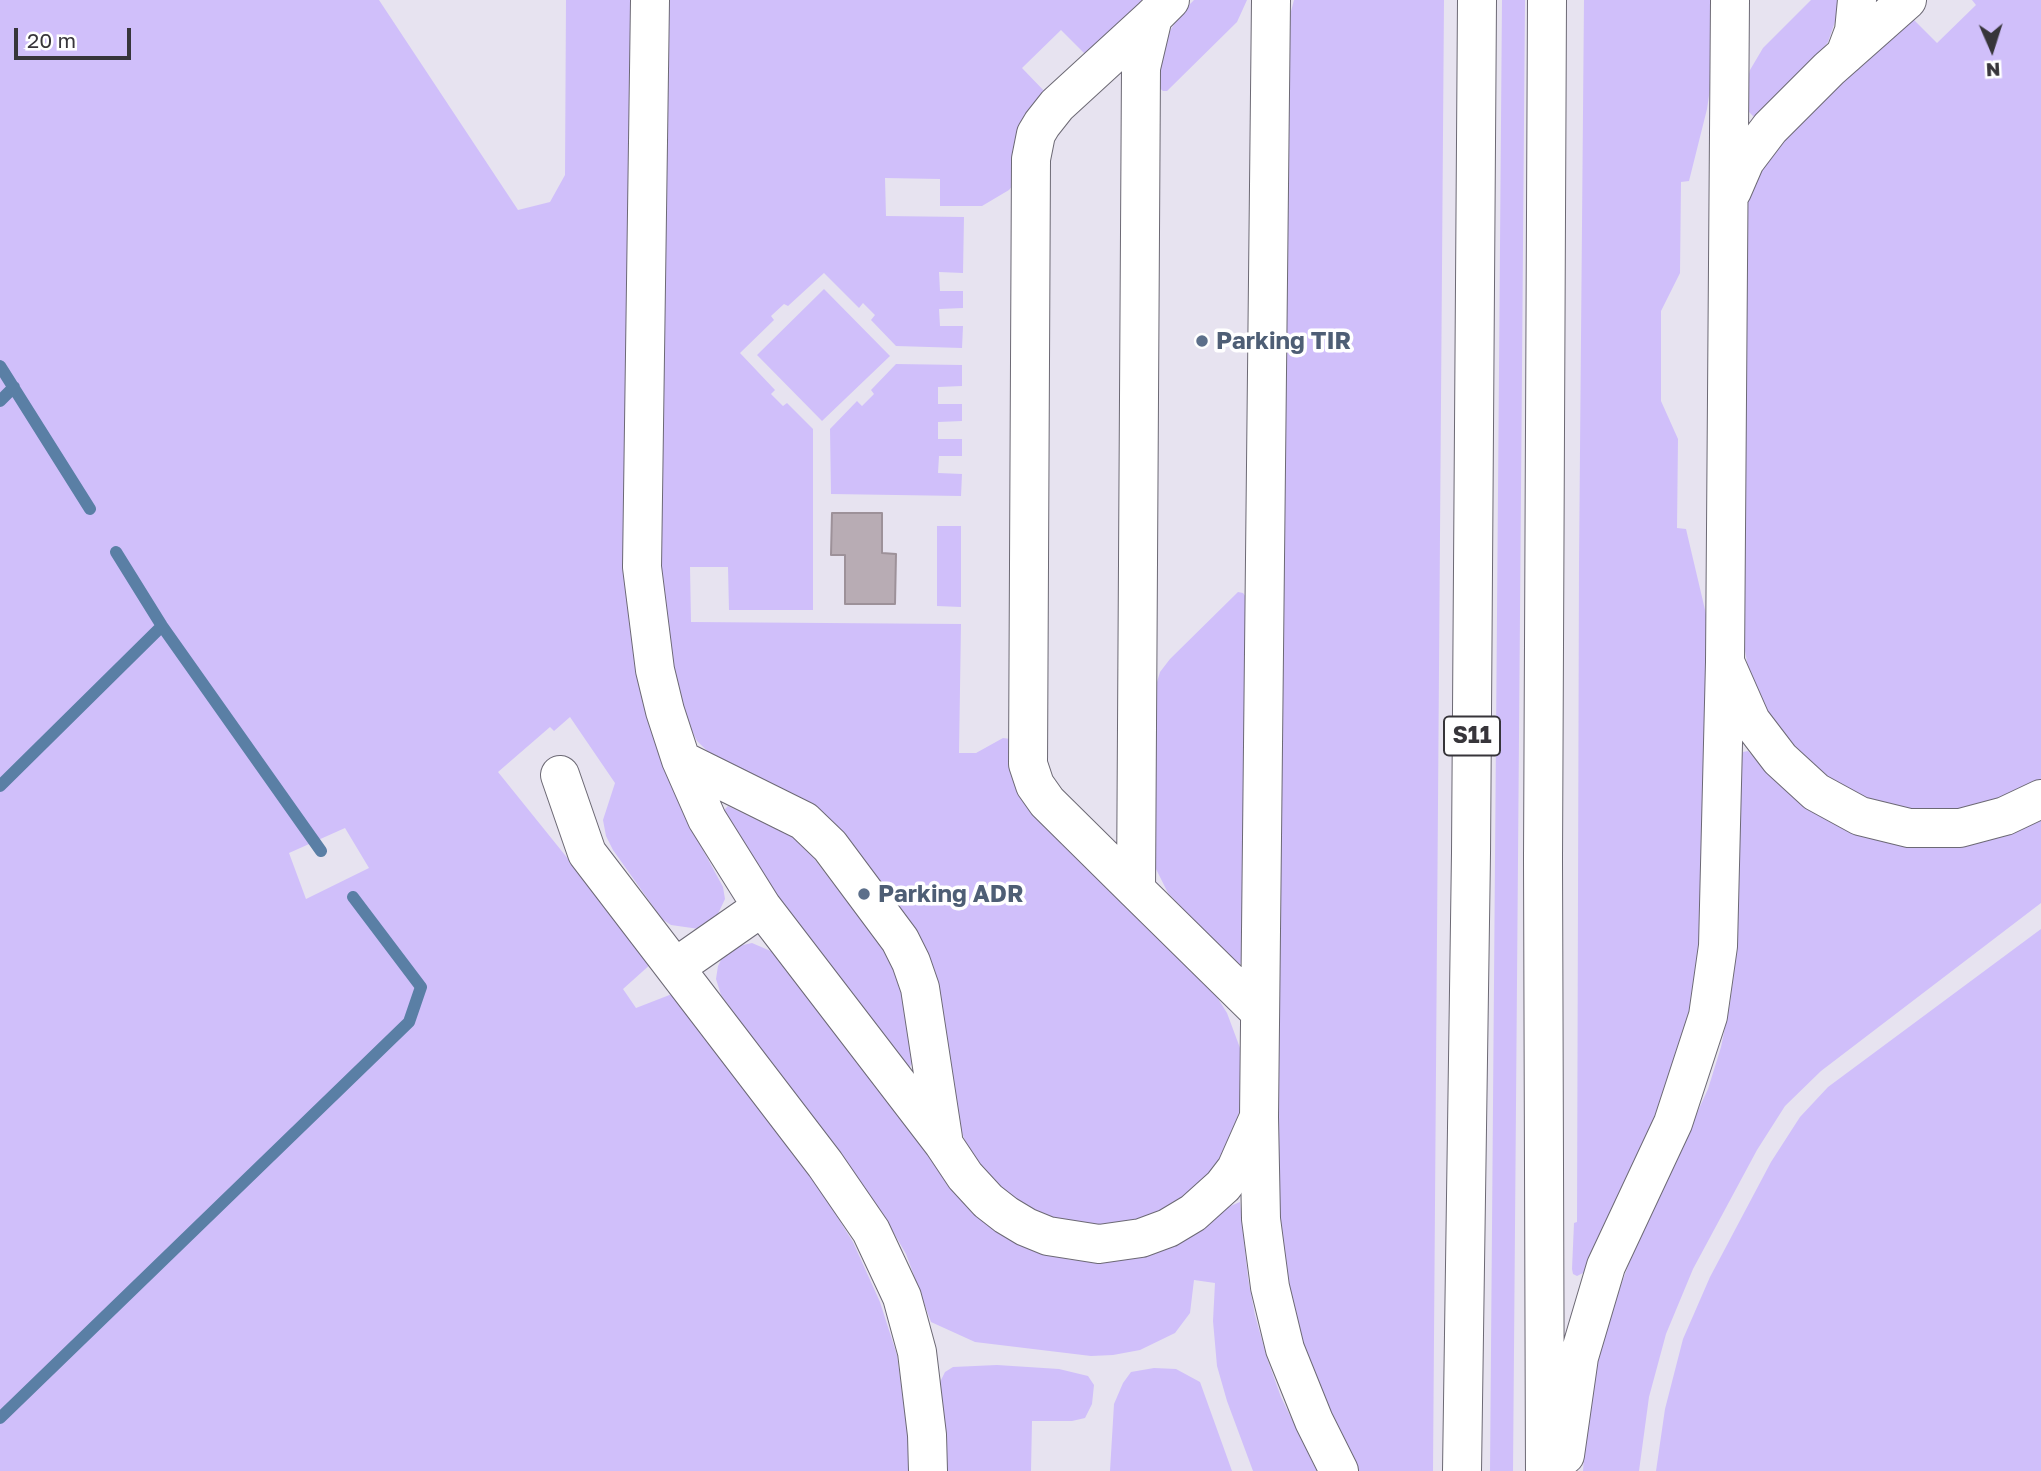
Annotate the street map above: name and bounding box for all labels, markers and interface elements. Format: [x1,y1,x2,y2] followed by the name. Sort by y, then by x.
[18,14,135,58] scale bar
[1957,14,2027,84] north arrow
[27,27,76,53] text: 20 m
[1985,59,2001,82] text: N
[1216,327,1351,355] place label: Parking TIR
[1194,333,1210,349] marker: Parking TIR
[1444,716,1500,756] road number: S11
[878,880,1024,908] place label: Parking ADR
[856,886,872,902] marker: Parking ADR

